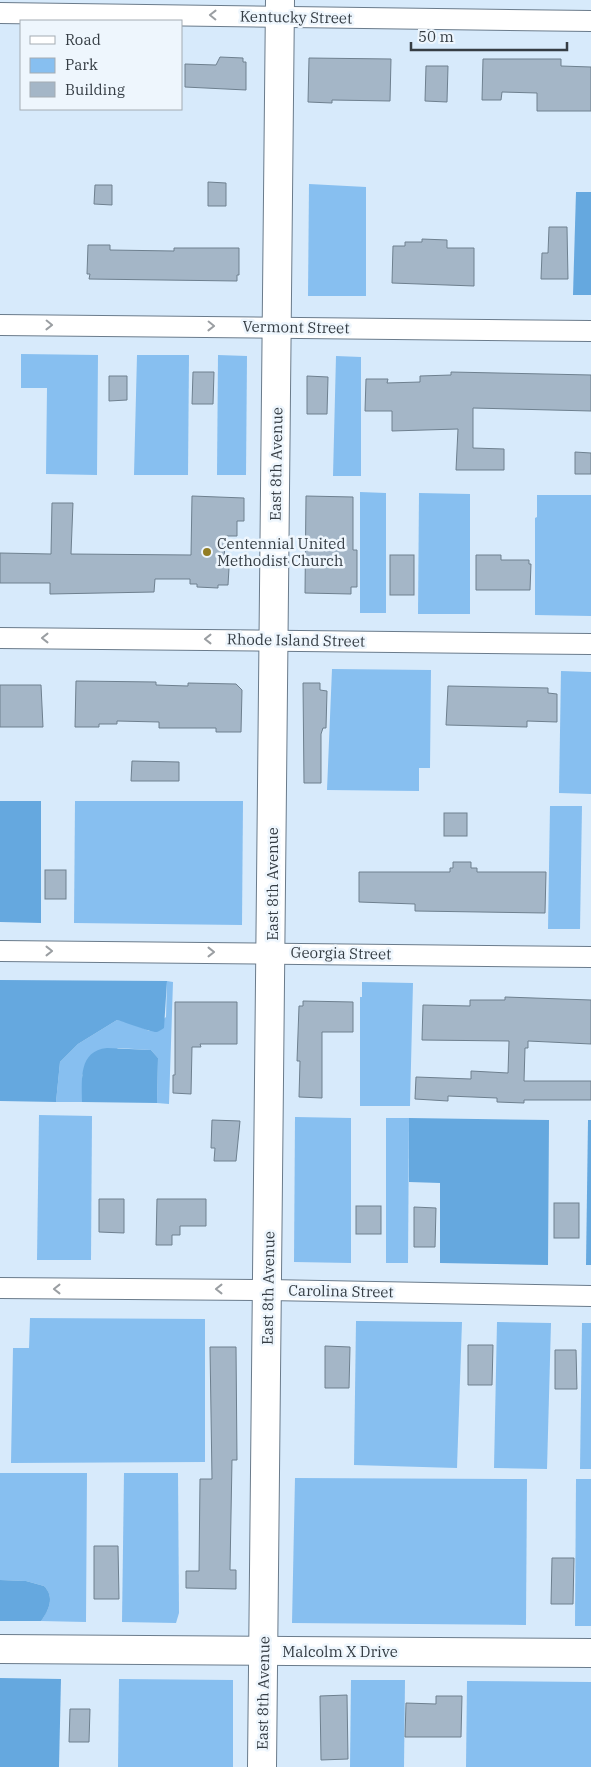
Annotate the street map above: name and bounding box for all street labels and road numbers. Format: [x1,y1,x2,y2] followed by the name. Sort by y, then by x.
[240,7,352,27] street label: Kentucky Street
[242,317,350,337] street label: Vermont Street
[266,407,286,521] street label: East 8th Avenue
[227,629,365,651] street label: Rhode Island Street
[263,827,282,941] street label: East 8th Avenue
[291,943,391,963] street label: Georgia Street
[258,1231,278,1345] street label: East 8th Avenue
[288,1281,394,1301] street label: Carolina Street
[253,1636,273,1750] street label: East 8th Avenue
[282,1642,398,1661] street label: Malcolm X Drive

